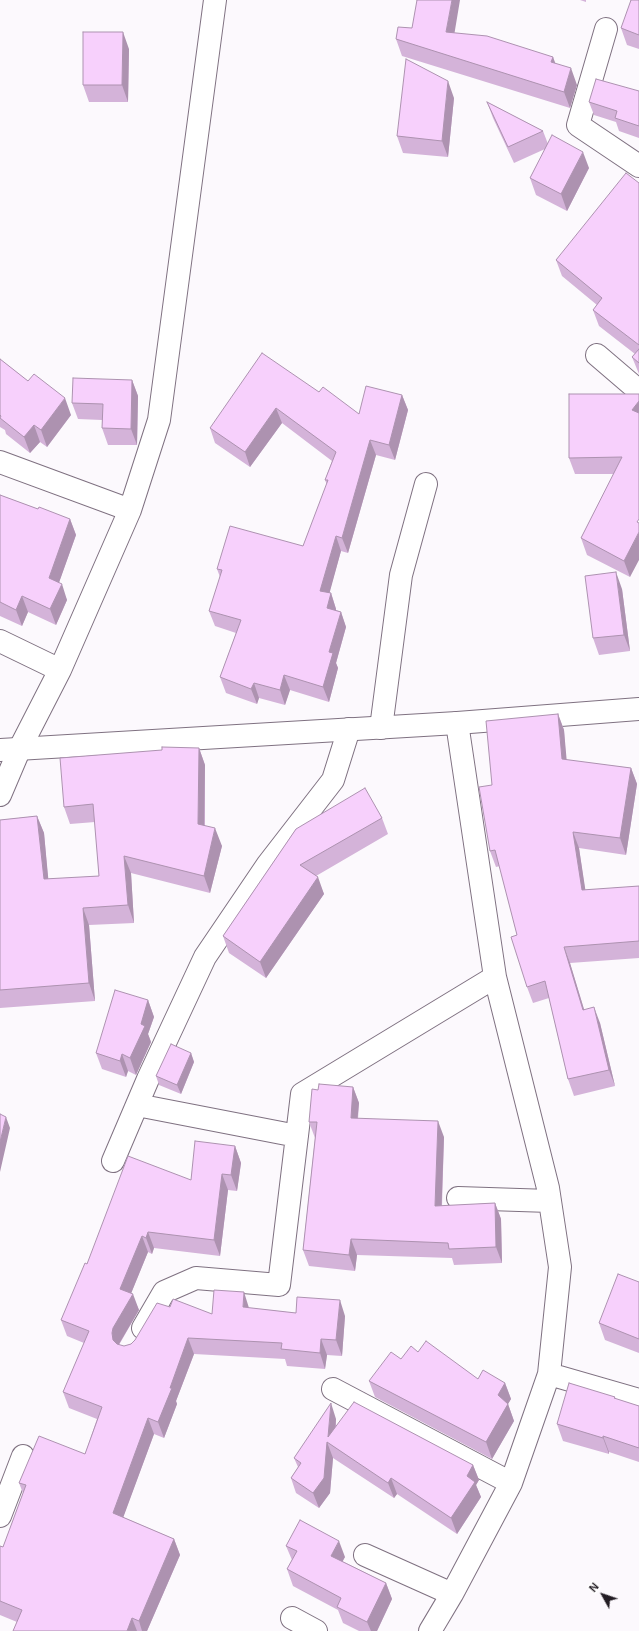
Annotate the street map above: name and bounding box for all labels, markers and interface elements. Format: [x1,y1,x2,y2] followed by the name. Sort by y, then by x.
[583,1575,623,1615] north arrow
[587,1580,601,1594] text: N

